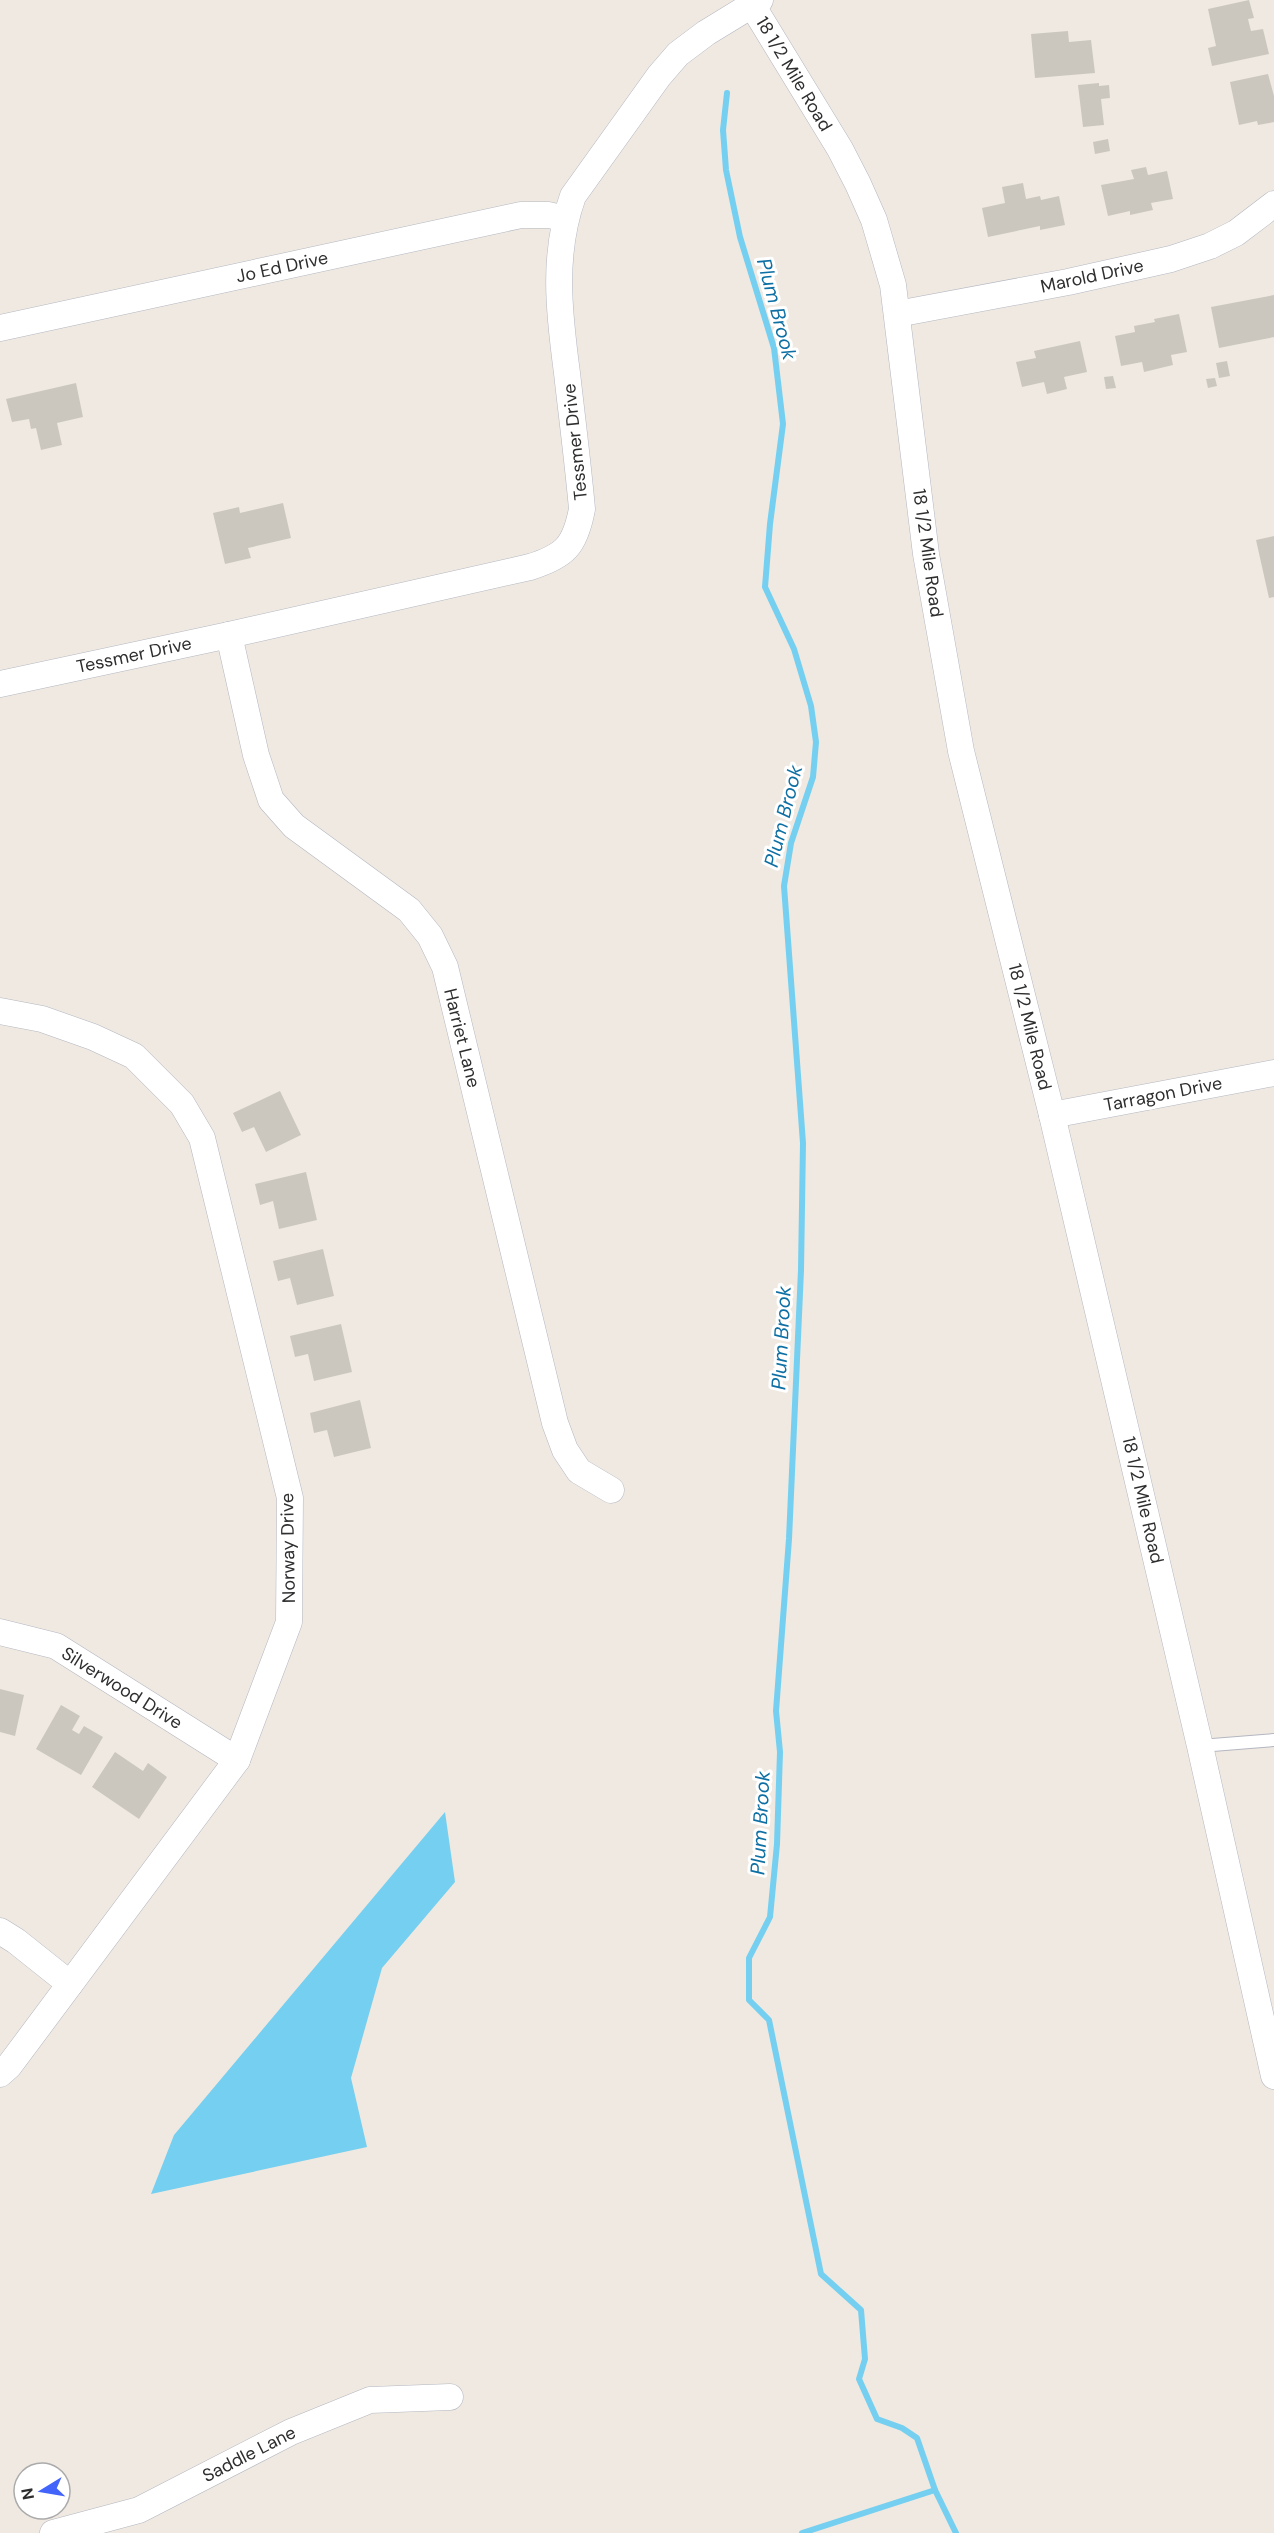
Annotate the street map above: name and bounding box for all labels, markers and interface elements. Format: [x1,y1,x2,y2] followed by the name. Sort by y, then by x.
[750,12,838,136] street label: 18 1/2 Mile Road
[234,246,330,288] street label: Jo Ed Drive
[1038,253,1146,299] street label: Marold Drive
[751,255,803,363] water label: Plum Brook
[557,383,593,501] street label: Tessmer Drive
[907,487,949,619] street label: 18 1/2 Mile Road
[74,631,194,679] street label: Tessmer Drive
[758,762,808,870] water label: Plum Brook
[1003,961,1057,1093] street label: 18 1/2 Mile Road
[438,986,486,1090] street label: Harriet Lane
[1102,1071,1224,1117] street label: Tarragon Drive
[765,1285,797,1391] water label: Plum Brook
[1117,1434,1169,1566] street label: 18 1/2 Mile Road
[275,1493,301,1603] street label: Norway Drive
[57,1641,187,1735] street label: Silverwood Drive
[744,1770,776,1876] water label: Plum Brook
[198,2420,300,2488] street label: Saddle Lane
[12,2461,72,2521] north arrow
[16,2486,39,2501] text: N

